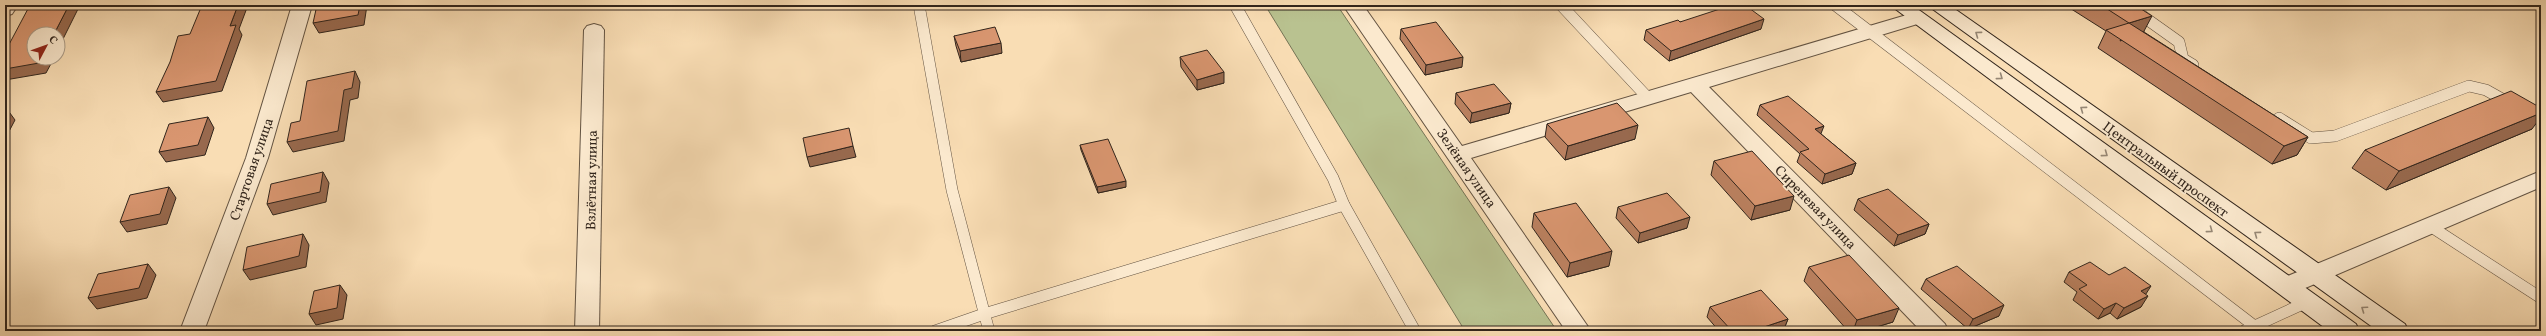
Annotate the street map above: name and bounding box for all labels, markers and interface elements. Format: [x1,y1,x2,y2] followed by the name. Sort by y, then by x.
[26,26,66,66] north arrow
[1975,32,1982,39] one-way arrow
[44,33,60,48] text: С
[1995,72,2002,79] one-way arrow
[2081,107,2088,114] one-way arrow
[226,116,279,223] street label: Стартовая улица
[2098,118,2232,222] street label: Центральный проспект
[1431,125,1500,212] street label: Зелёная улица
[582,130,603,230] street label: Взлётная улица
[2101,149,2108,156] one-way arrow
[1770,162,1860,254] street label: Сиреневая улица
[2206,225,2213,233] one-way arrow
[2255,232,2262,239] one-way arrow
[2361,307,2368,314] one-way arrow

